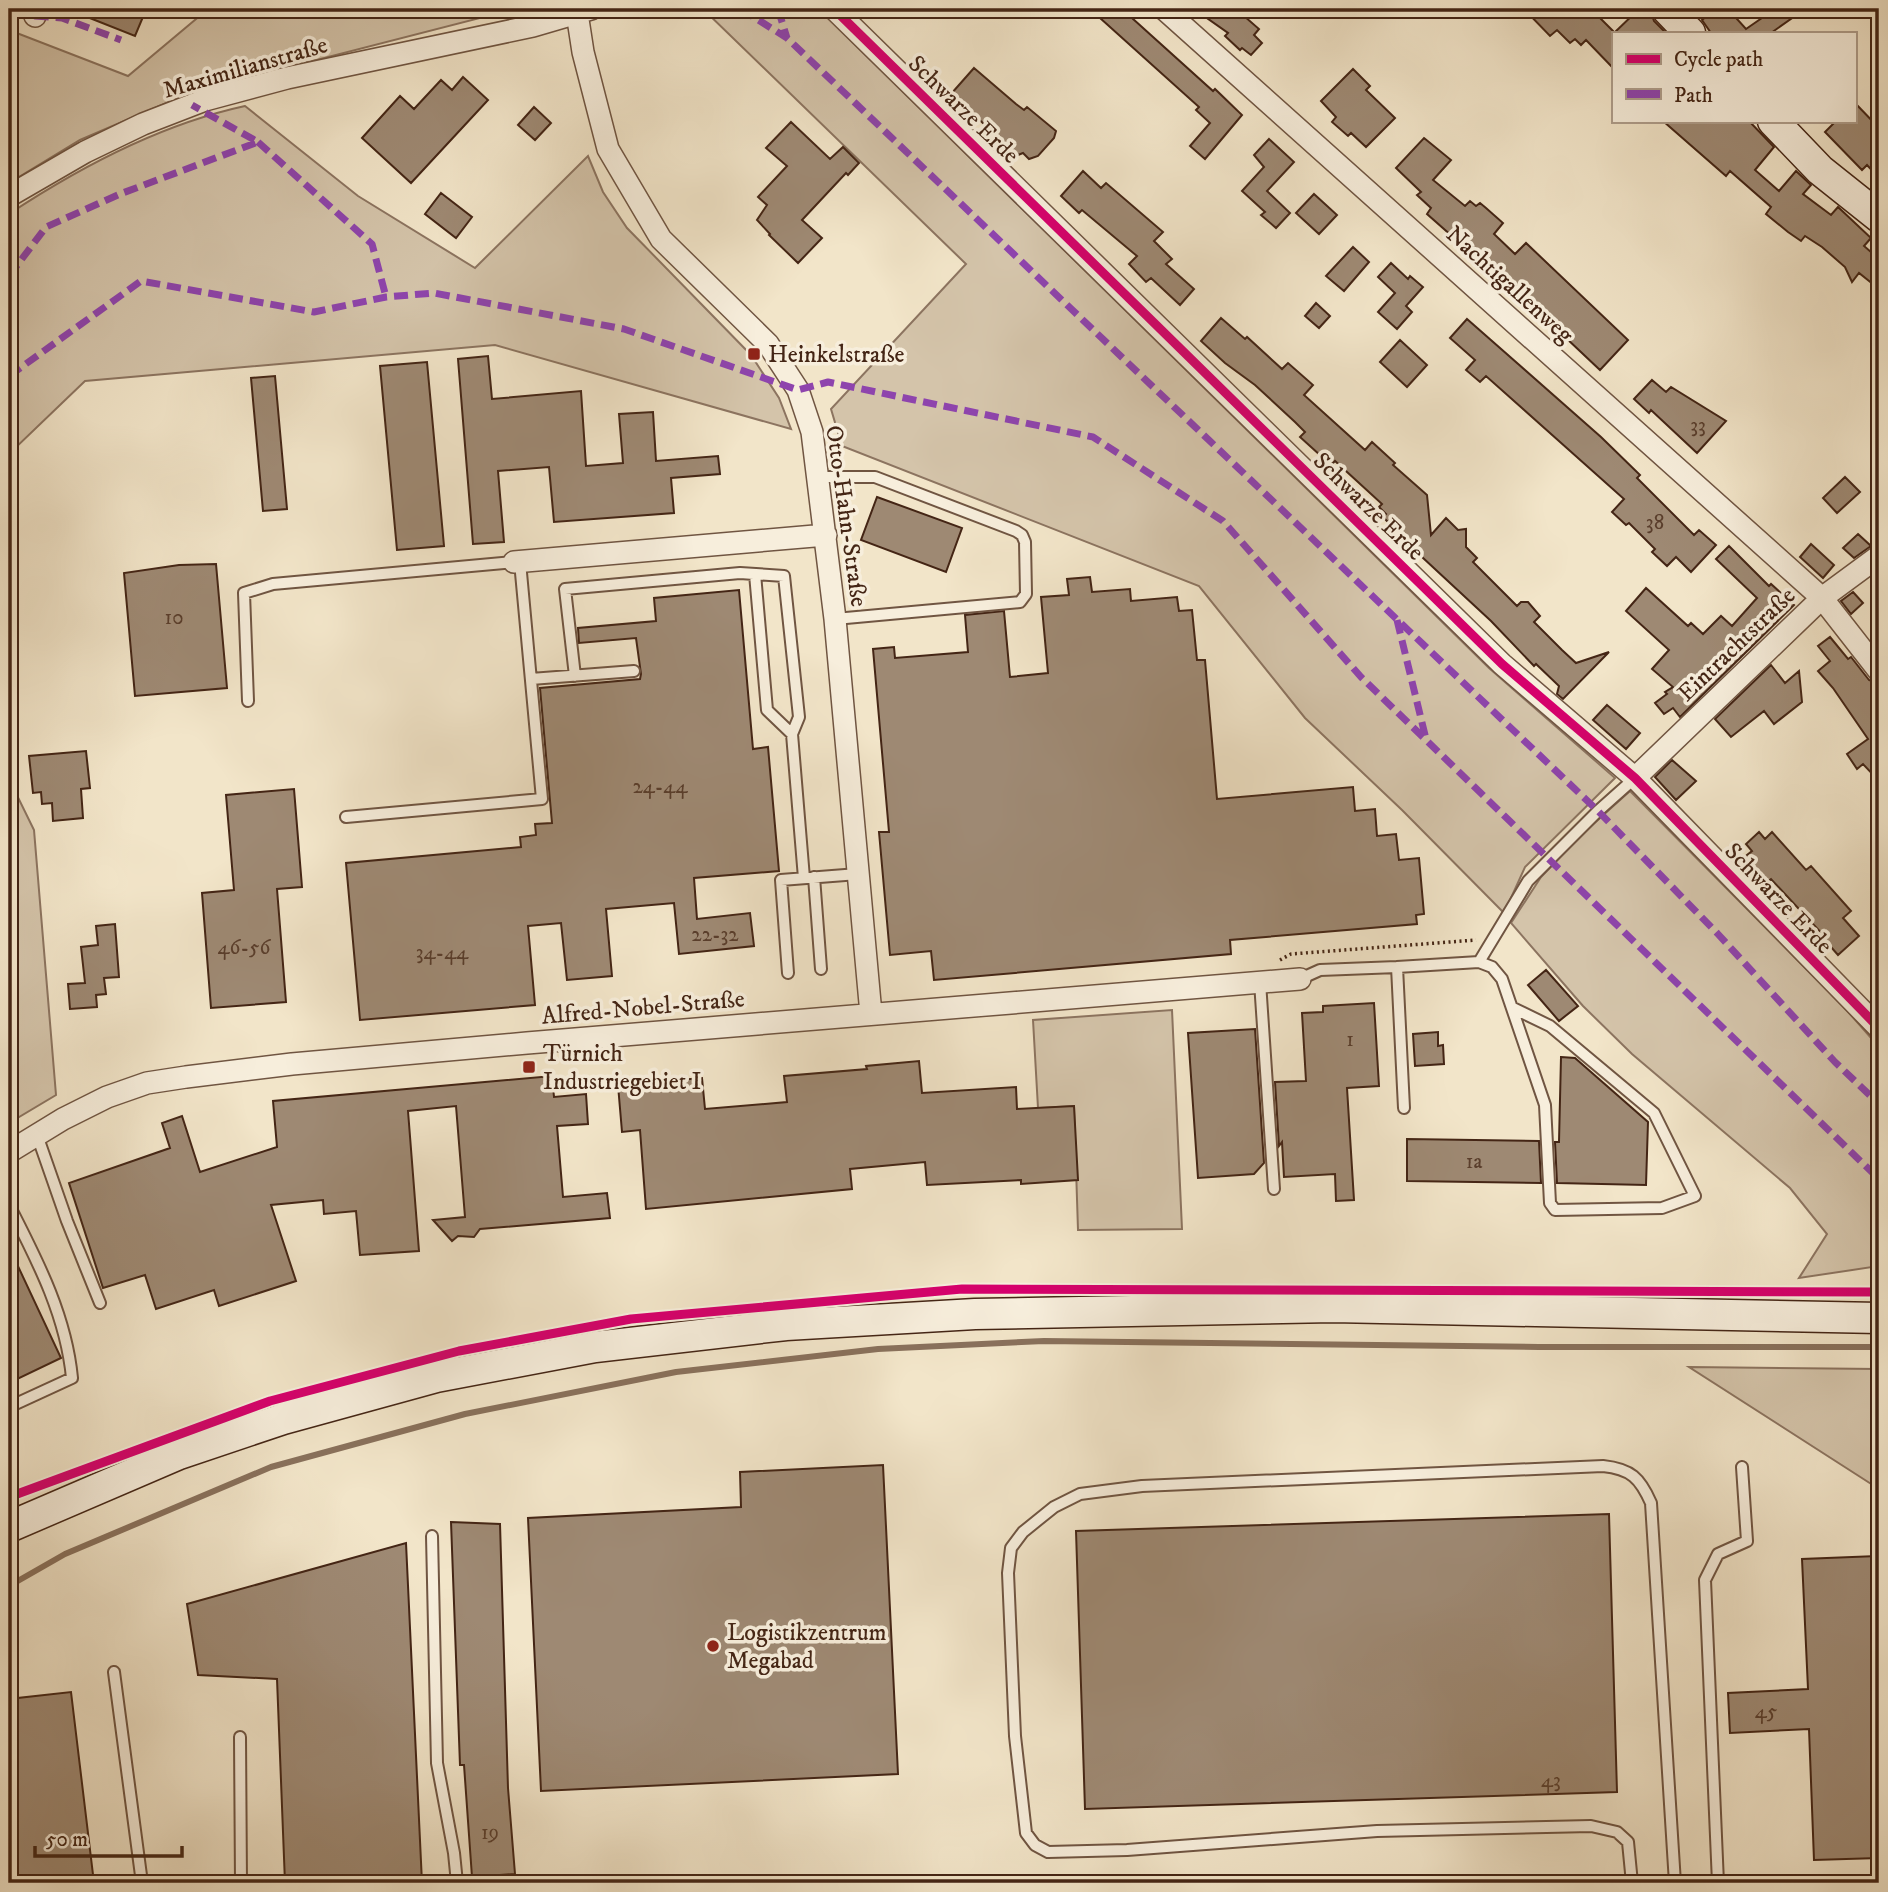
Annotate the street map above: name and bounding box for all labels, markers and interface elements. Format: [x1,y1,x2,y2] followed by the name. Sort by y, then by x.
[160,30,331,106] street label: Maximilianstraße
[1612,32,1856,122] legend
[1674,47,1763,73] text: Cycle path
[901,49,1025,170] street label: Schwarze Erde
[1674,83,1713,109] text: Path
[1439,220,1580,350] street label: Nachtigallenweg
[768,340,905,370] place label: Heinkelstraße
[746,346,762,362] marker: Heinkelstraße
[1690,413,1706,439] house number: 33
[818,424,874,609] street label: Otto-Hahn-Straße
[1306,446,1430,567] street label: Schwarze Erde
[1646,510,1664,536] house number: 38
[1672,581,1802,708] street label: Eintrachtstraße
[165,605,183,631] house number: 10
[632,774,688,800] house number: 24-44
[1718,837,1839,961] street label: Schwarze Erde
[691,922,739,948] house number: 22-32
[218,935,272,961] house number: 46-56
[416,940,469,966] house number: 34-44
[540,984,746,1032] street label: Alfred-Nobel-Straße
[1346,1027,1354,1053] house number: 1
[543,1039,702,1097] place label: Türnich Industriegebiet I
[521,1059,537,1075] marker: Türnich Industriegebiet I
[1466,1149,1482,1175] house number: 1a
[727,1618,887,1676] place label: Logistikzentrum Megabad
[705,1638,721,1654] marker: Logistikzentrum Megabad
[1755,1699,1777,1725] house number: 45
[1541,1768,1561,1794] house number: 43
[35,1815,182,1859] scale bar
[481,1820,499,1846] house number: 19
[46,1827,88,1853] text: 50 m

